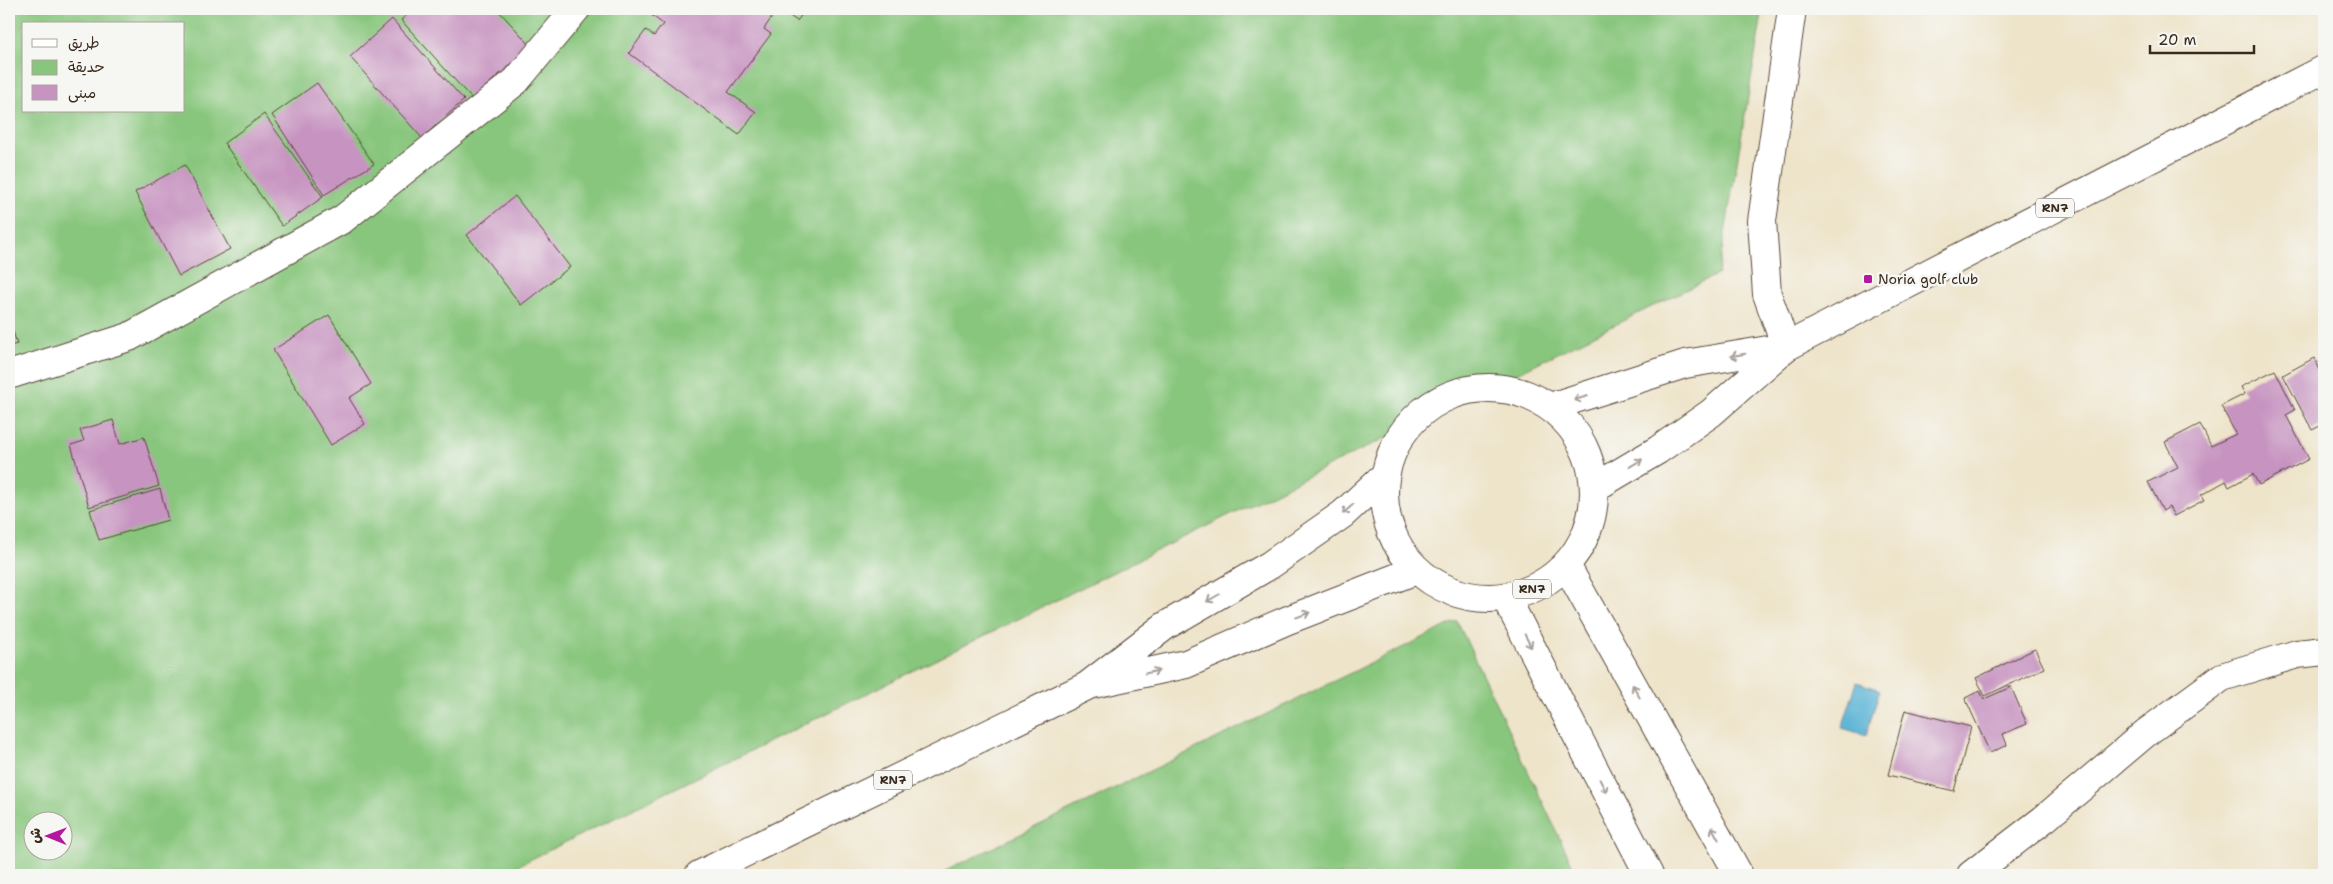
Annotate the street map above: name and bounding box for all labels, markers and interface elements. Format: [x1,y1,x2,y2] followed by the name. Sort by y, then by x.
[22,22,185,112] legend
[2150,22,2254,54] scale bar
[2158,30,2197,50] text: 20 m
[68,33,100,53] text: طريق
[68,57,105,77] text: حديقة
[68,83,96,103] text: مبنى
[2036,198,2074,218] road number: RN7
[1878,270,1978,288] place label: Noria golf club
[1862,273,1874,285] marker: Noria golf club
[1730,351,1746,361] one-way arrow
[1574,393,1590,403] one-way arrow
[1629,458,1643,468] one-way arrow
[1342,503,1355,515] one-way arrow
[1513,580,1551,598] road number: RN7
[1206,593,1220,603] one-way arrow
[1295,609,1310,619] one-way arrow
[1524,633,1533,648] one-way arrow
[1143,666,1159,676] one-way arrow
[1631,683,1641,698] one-way arrow
[874,770,912,790] road number: RN7
[1598,778,1608,793] one-way arrow
[22,812,72,862] north arrow
[1710,825,1720,840] one-way arrow
[26,828,44,844] text: ش

